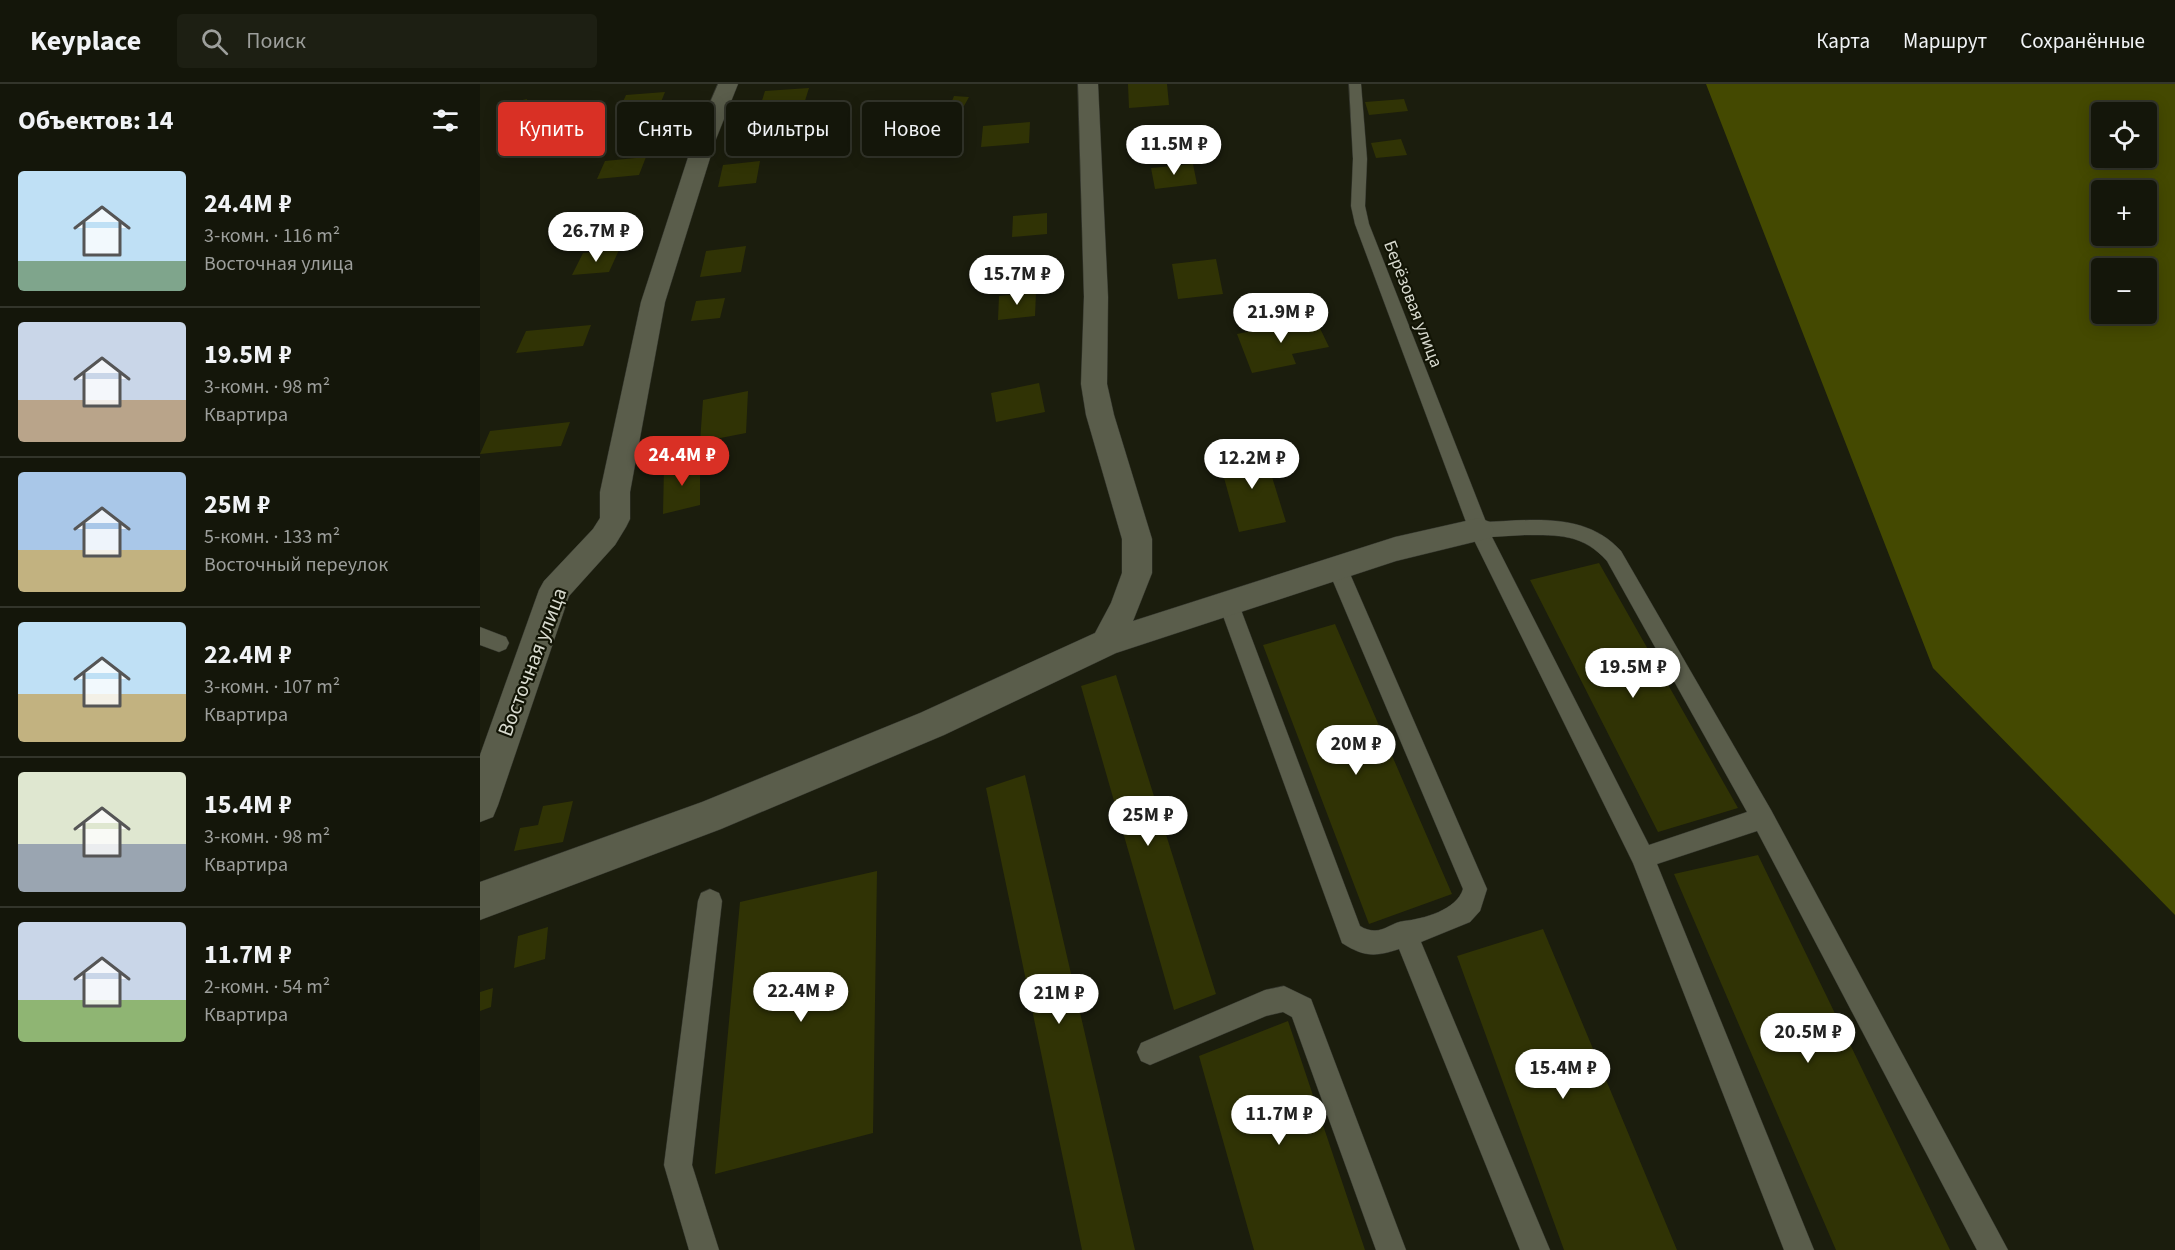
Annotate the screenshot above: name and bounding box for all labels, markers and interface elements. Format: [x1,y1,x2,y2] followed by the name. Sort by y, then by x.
[177,14,597,68] search box
[30,21,141,61] text: Keyplace
[198,25,231,58] icon: search
[246,25,306,57] text: Поиск
[1816,26,1870,56] text: Карта
[1903,26,1987,56] text: Маршрут
[2020,26,2145,56] text: Сохранённые
[18,102,174,139] text: Объектов: 14
[498,102,605,156] chip: Купить
[617,102,714,156] chip: Снять
[726,102,850,156] chip: Фильтры
[862,102,962,156] chip: Новое
[2091,102,2157,324] map controls
[2091,102,2157,168] button: locate
[429,104,462,137] icon: filters
[1119,125,1229,176] pin: 11.5M ₽
[1140,130,1208,158] text: 11.5M ₽
[2091,180,2157,246] button: +
[204,185,292,222] text: 24.4M ₽
[66,195,138,267] icon: home
[541,212,651,263] pin: 26.7M ₽
[562,217,630,245] text: 26.7M ₽
[204,222,340,250] text: 3-комн. · 116 m²
[1377,237,1449,371] street label: Берёзовая улица
[204,250,354,278] text: Восточная улица
[962,255,1072,306] pin: 15.7M ₽
[2091,258,2157,324] button: −
[983,260,1051,288] text: 15.7M ₽
[1226,293,1336,344] pin: 21.9M ₽
[1247,298,1315,326] text: 21.9M ₽
[204,336,292,373] text: 19.5M ₽
[66,346,138,418] icon: home
[204,373,330,401] text: 3-комн. · 98 m²
[204,401,288,429] text: Квартира
[627,436,737,487] pin: 24.4M ₽
[1197,439,1307,490] pin: 12.2M ₽
[648,441,716,469] text: 24.4M ₽
[1218,444,1286,472] text: 12.2M ₽
[204,486,270,523] text: 25M ₽
[66,496,138,568] icon: home
[204,523,340,551] text: 5-комн. · 133 m²
[204,551,388,579] text: Восточный переулок
[490,583,574,741] street label: Восточная улица
[204,636,292,673] text: 22.4M ₽
[66,646,138,718] icon: home
[1578,648,1688,699] pin: 19.5M ₽
[1599,653,1667,681] text: 19.5M ₽
[204,673,340,701] text: 3-комн. · 107 m²
[204,701,288,729] text: Квартира
[1314,725,1398,776] pin: 20M ₽
[1331,730,1381,758] text: 20M ₽
[204,786,292,823] text: 15.4M ₽
[66,796,138,868] icon: home
[1106,796,1190,847] pin: 25M ₽
[1123,801,1173,829] text: 25M ₽
[204,823,330,851] text: 3-комн. · 98 m²
[204,851,288,879] text: Квартира
[204,936,292,973] text: 11.7M ₽
[66,946,138,1018] icon: home
[746,972,856,1023] pin: 22.4M ₽
[204,973,330,1001] text: 2-комн. · 54 m²
[1017,974,1101,1025] pin: 21M ₽
[767,977,835,1005] text: 22.4M ₽
[1034,979,1084,1007] text: 21M ₽
[204,1001,288,1029] text: Квартира
[1753,1013,1863,1064] pin: 20.5M ₽
[1774,1018,1842,1046] text: 20.5M ₽
[1508,1049,1618,1100] pin: 15.4M ₽
[1529,1054,1597,1082] text: 15.4M ₽
[1224,1095,1334,1146] pin: 11.7M ₽
[1245,1100,1313,1128] text: 11.7M ₽

